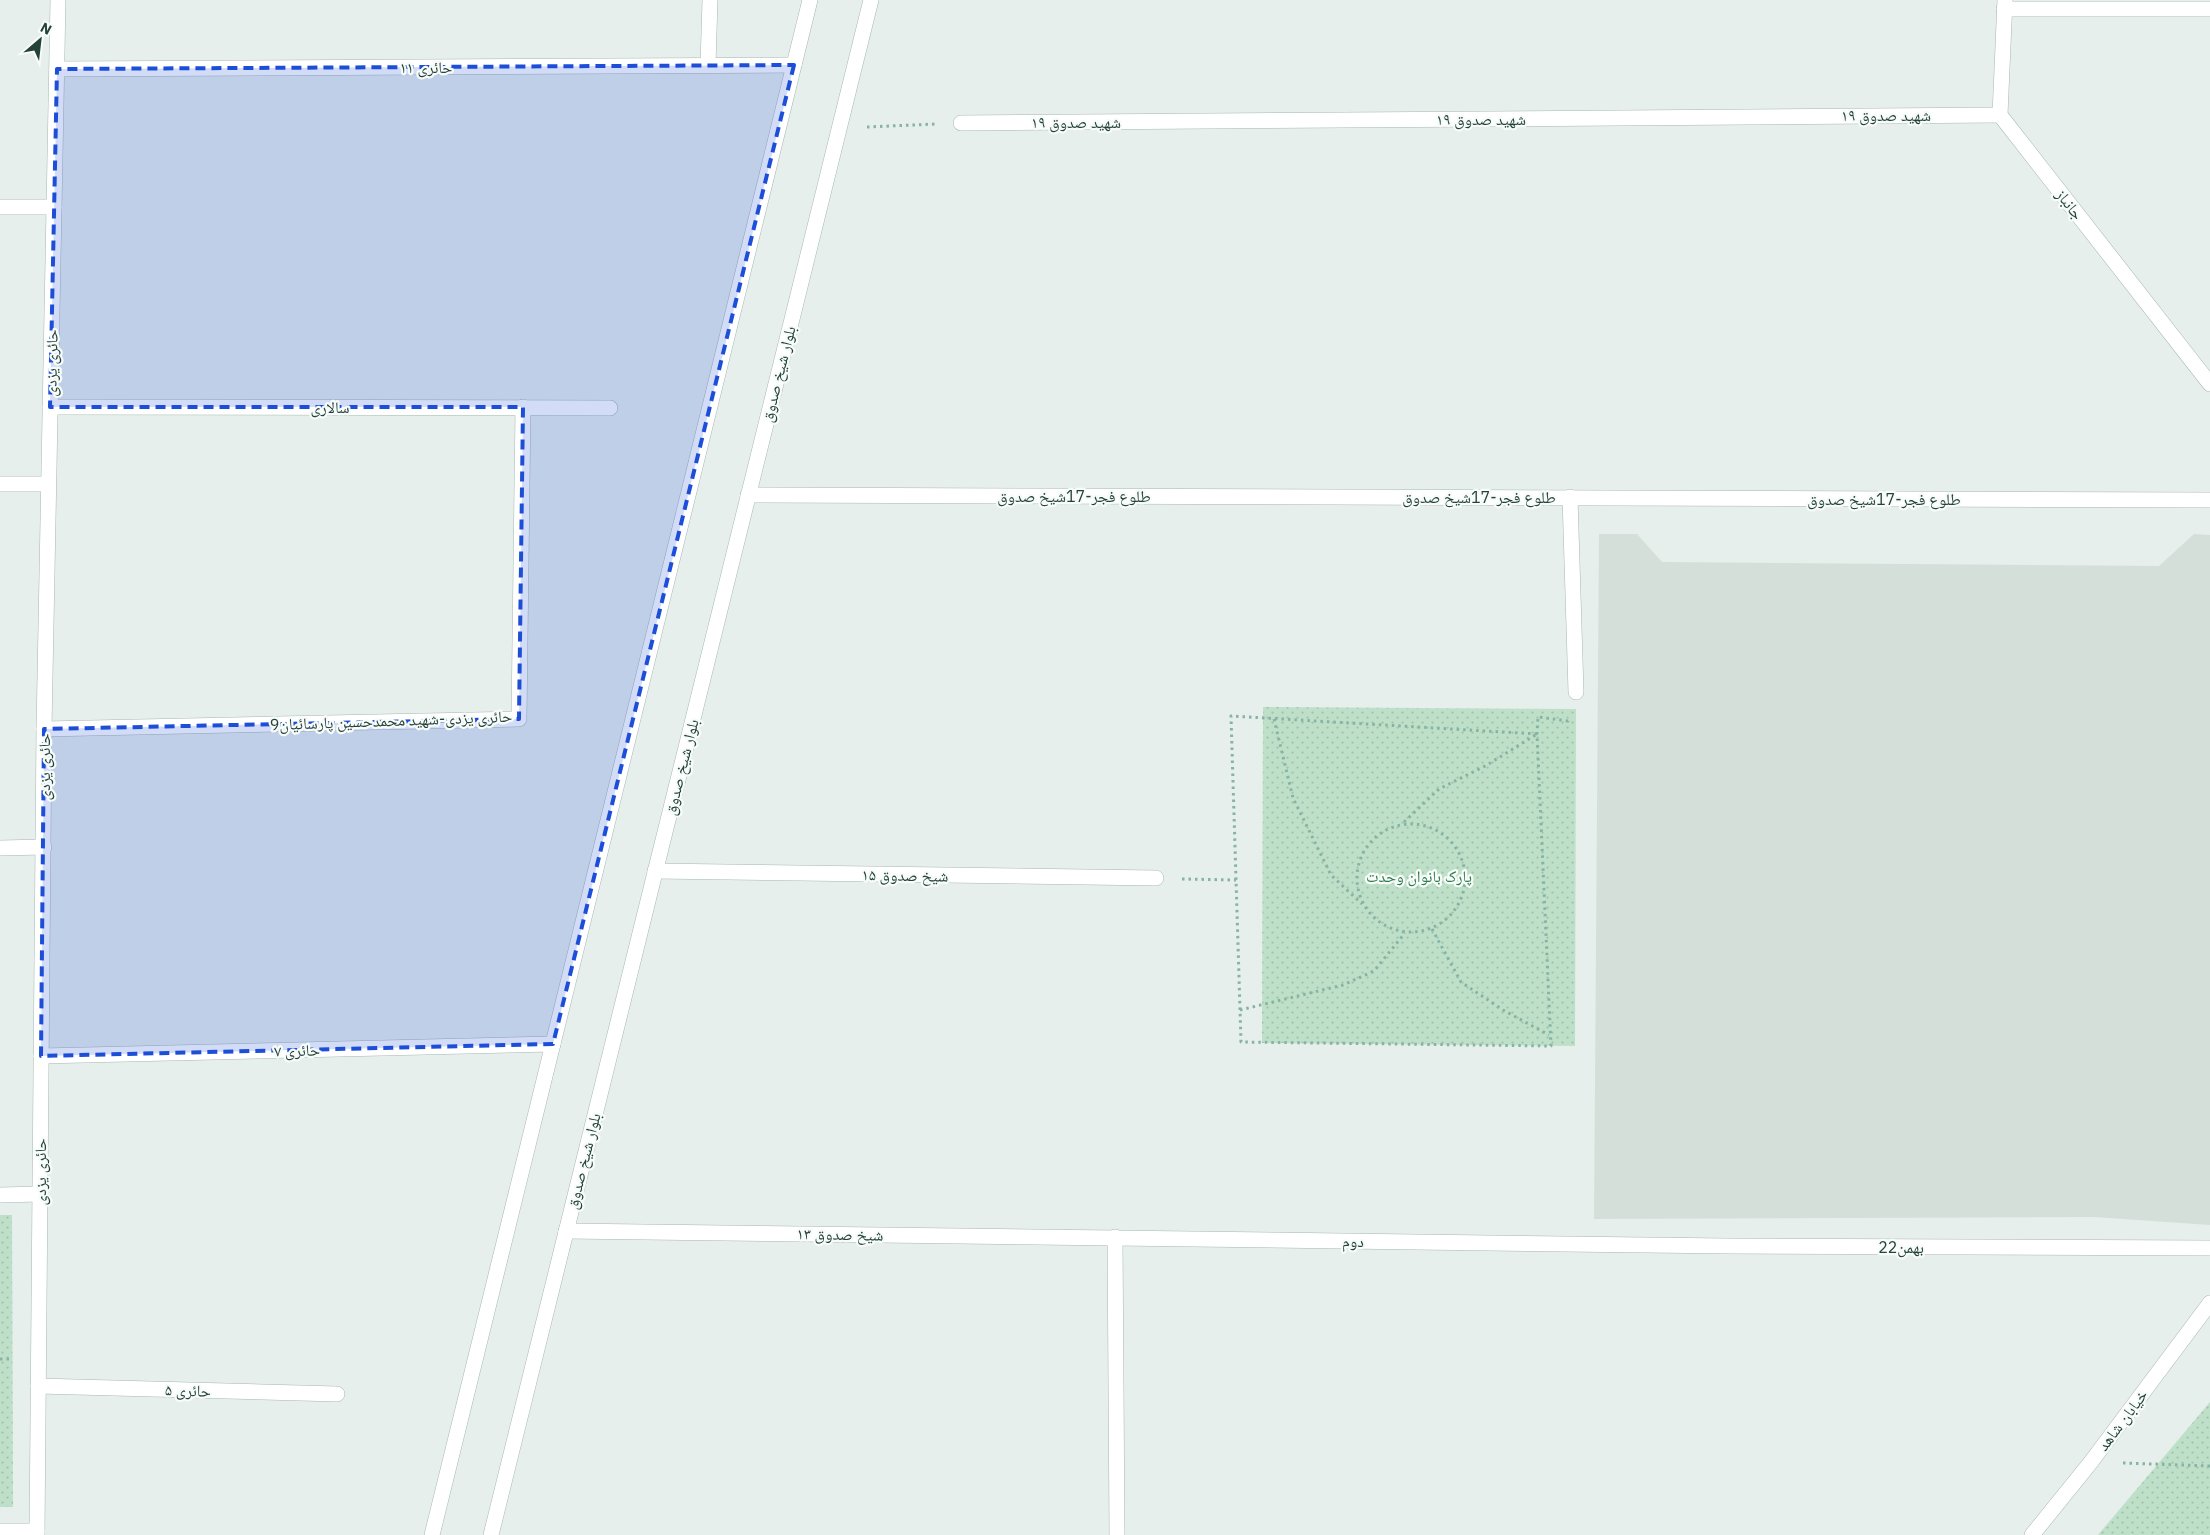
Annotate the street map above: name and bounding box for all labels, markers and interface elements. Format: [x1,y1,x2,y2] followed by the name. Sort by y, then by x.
[15,15,65,65] north arrow
[37,18,55,39] text: N
[399,57,453,78] street label: حائری ۱۱
[1841,105,1931,126] street label: شهید صدوق ۱۹
[1436,109,1526,130] street label: شهید صدوق ۱۹
[1031,112,1121,133] street label: شهید صدوق ۱۹
[2051,184,2088,223] street label: جانباز
[756,324,801,424] street label: بلوار شیخ صدوق
[40,329,63,397] street label: حائری یزدی
[311,397,349,418] street label: سالاری
[997,486,1151,507] street label: طلوع فجر-17شیخ صدوق
[1402,487,1556,508] street label: طلوع فجر-17شیخ صدوق
[1807,489,1961,510] street label: طلوع فجر-17شیخ صدوق
[269,706,513,735] street label: 9حائری یزدی-شهید محمدحسین پارسائیان
[659,717,704,817] street label: بلوار شیخ صدوق
[34,733,55,801] street label: حائری یزدی
[861,864,949,887] street label: شیخ صدوق ۱۵
[1366,866,1472,887] park label: پارک بانوان وحدت
[274,1040,320,1061] street label: حائری ۷
[561,1111,606,1211] street label: بلوار شیخ صدوق
[30,1138,51,1206] street label: حائری یزدی
[796,1223,884,1246] street label: شیخ صدوق ۱۳
[1342,1231,1364,1252] street label: دوم
[1878,1237,1924,1258] street label: 22بهمن
[165,1379,211,1402] street label: حائری ۵
[2092,1385,2152,1455] street label: خیابان شاهد

